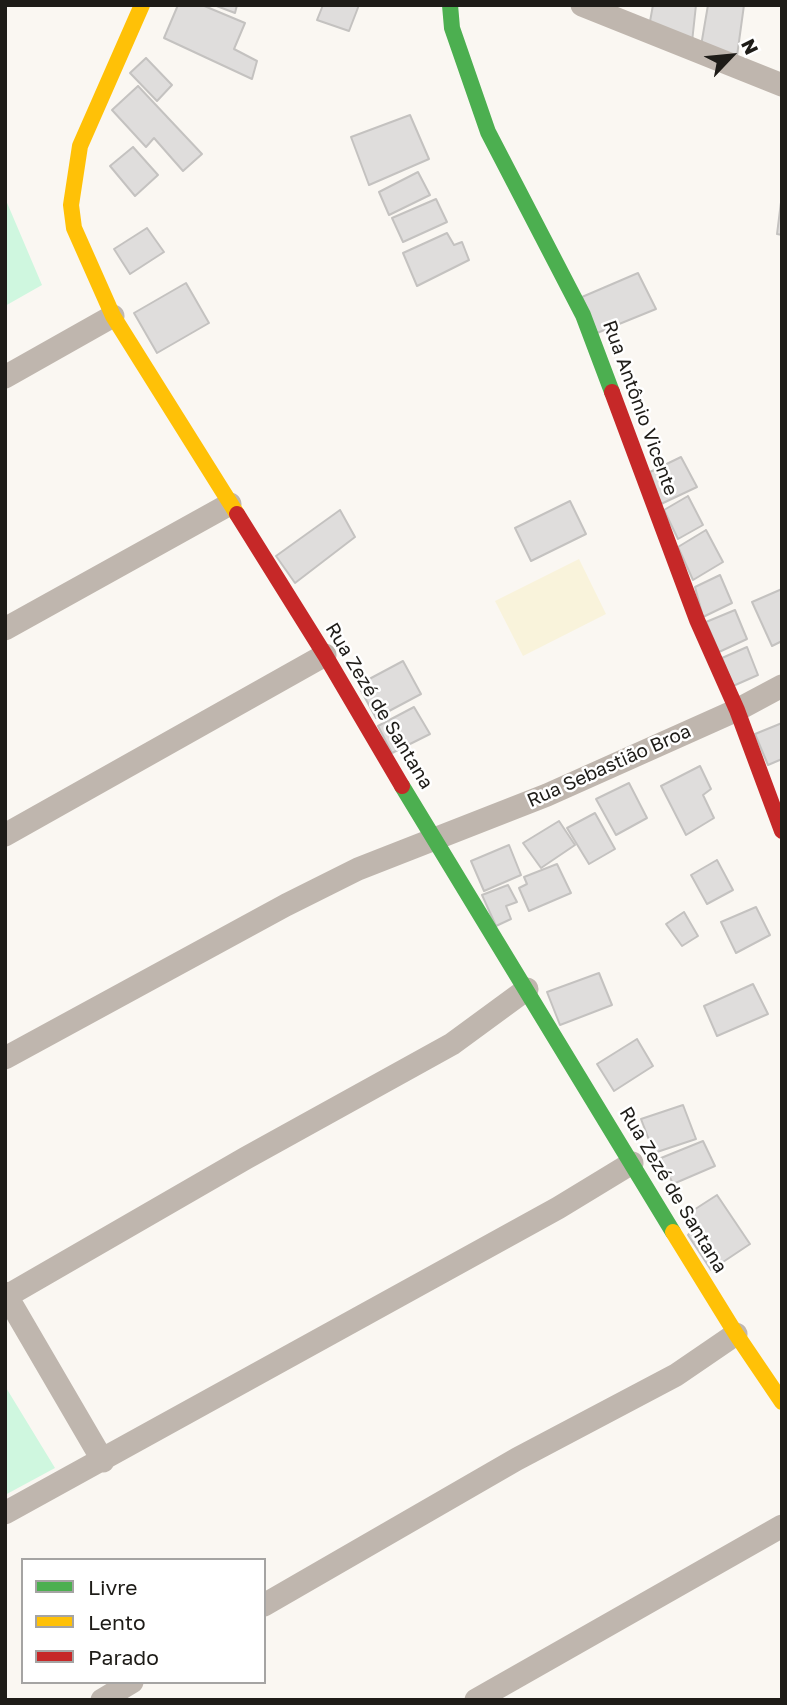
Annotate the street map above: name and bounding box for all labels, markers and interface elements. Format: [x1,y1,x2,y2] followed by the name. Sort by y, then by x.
[696,21,766,91] north arrow
[737,35,764,58] text: N
[598,317,682,499] street label: Rua Antônio Vicente
[320,619,438,793] street label: Rua Zezé de Santana
[524,720,694,812] street label: Rua Sebastião Broa
[614,1103,732,1277] street label: Rua Zezé de Santana
[21,1558,266,1684] legend
[88,1574,138,1600] text: Livre
[88,1609,146,1635] text: Lento
[88,1644,159,1670] text: Parado

